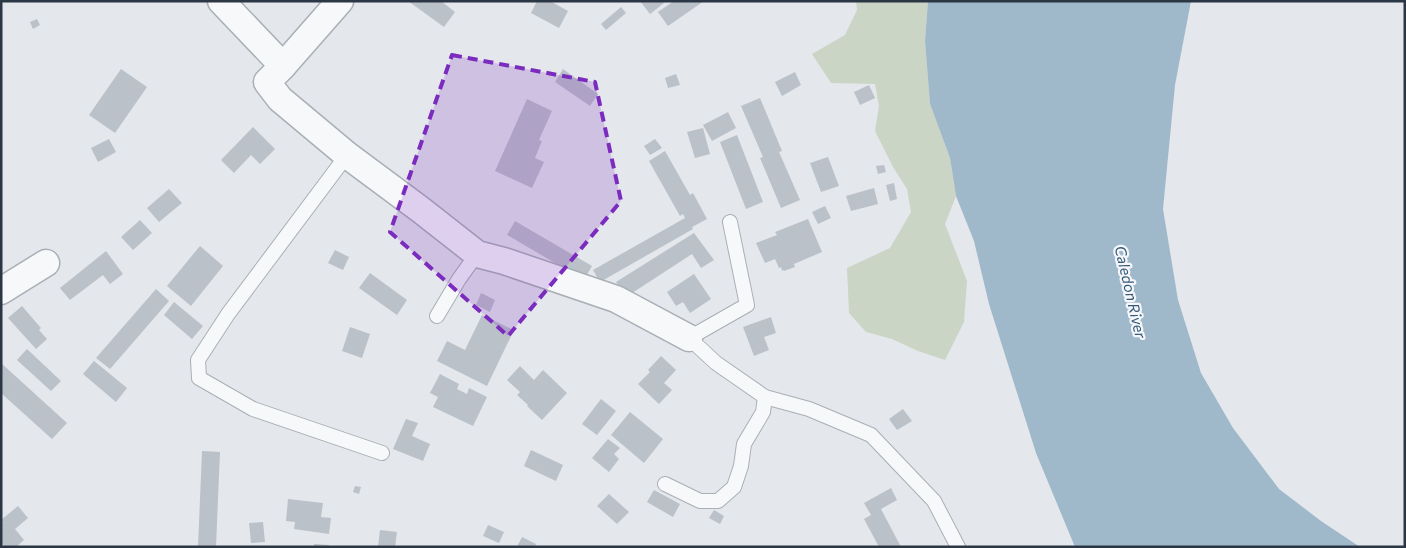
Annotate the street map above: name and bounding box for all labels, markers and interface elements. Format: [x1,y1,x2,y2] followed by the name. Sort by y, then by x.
[1112,244,1151,341] water label: Caledon River

